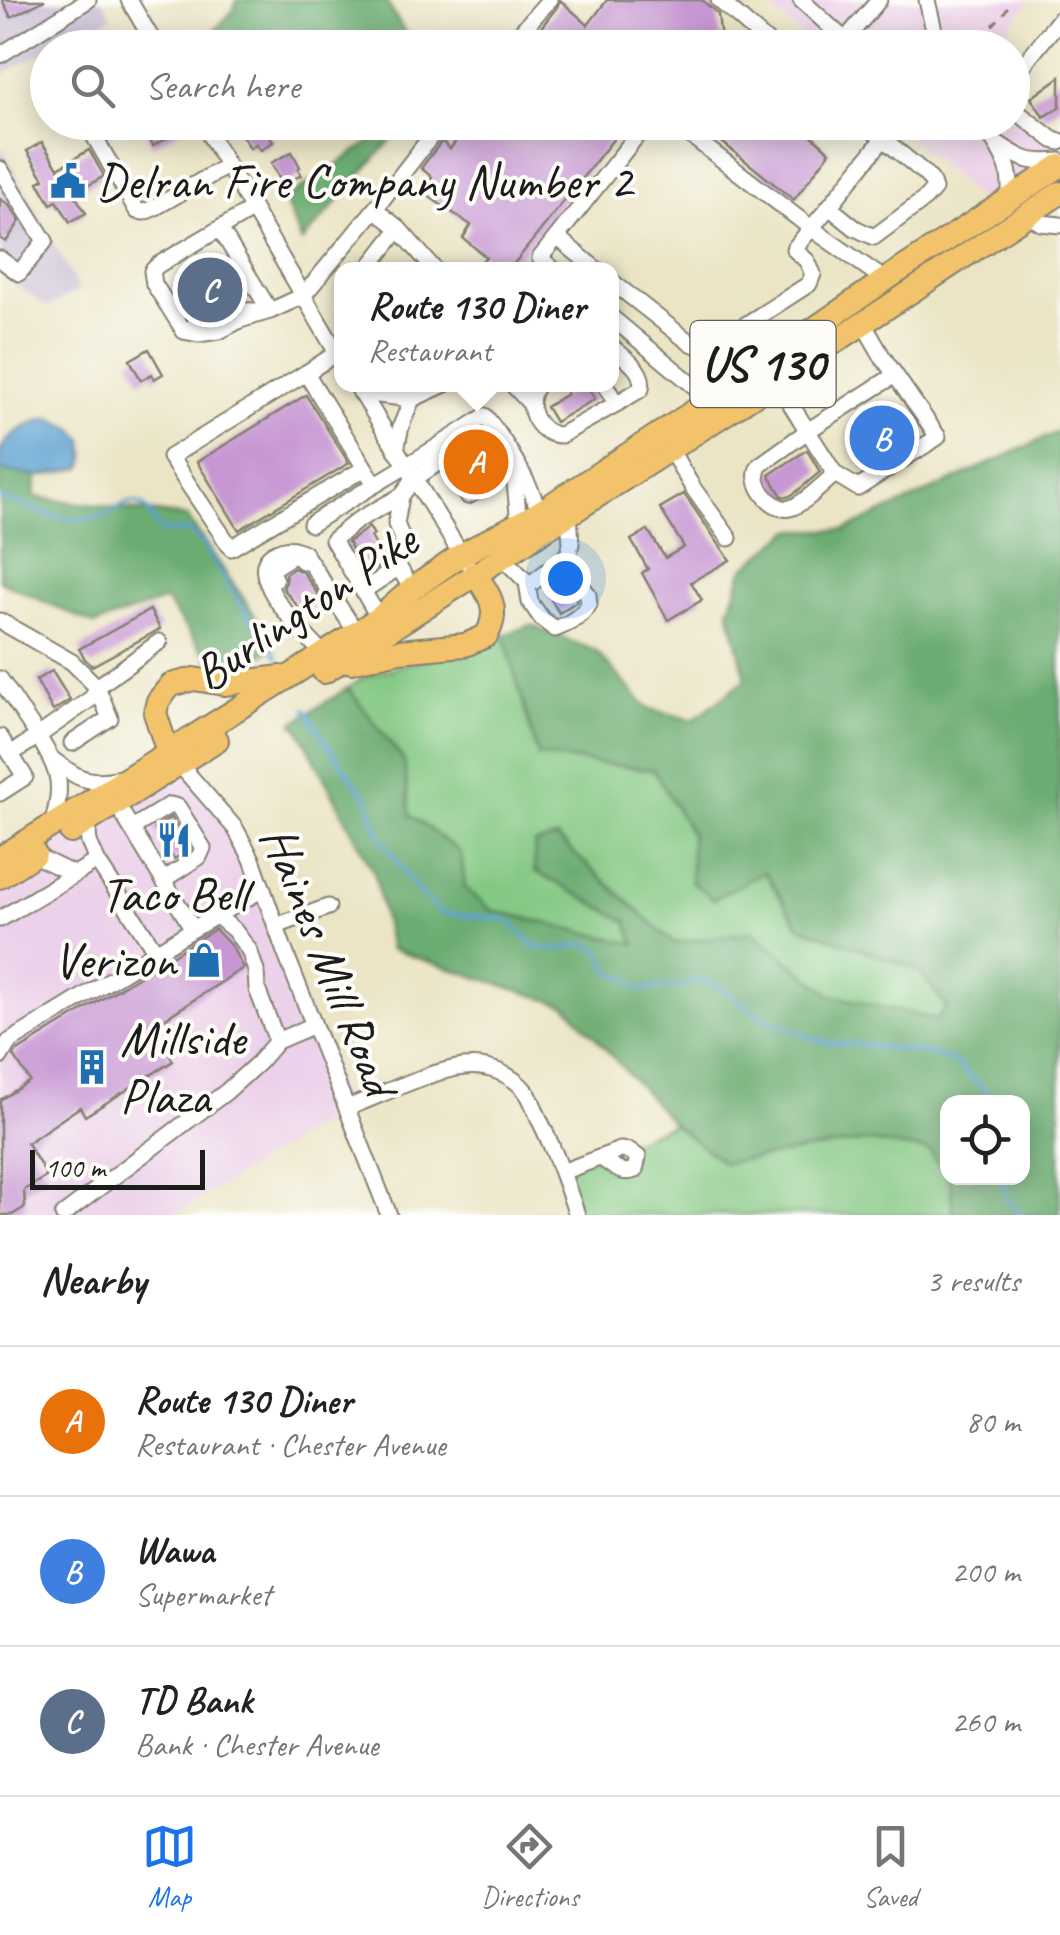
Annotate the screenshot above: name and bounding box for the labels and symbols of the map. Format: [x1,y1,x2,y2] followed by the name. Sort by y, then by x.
[96,150,636,213] place label: Delran Fire Company Number 2
[49,162,87,200] public building icon: Delran Fire Company Number 2
[178,252,242,328] pin: C
[690,321,836,407] road number: US 130
[850,400,914,476] pin: B
[444,424,508,500] pin: A
[181,508,431,705] street label: Burlington Pike
[540,553,591,604] your location
[246,816,414,1111] street label: Haines Mill Road
[155,821,193,859] restaurant icon: Taco Bell
[101,863,256,926] place label: Taco Bell
[54,929,178,992] place label: Verizon
[185,941,223,979] shop icon: Verizon
[120,1007,248,1128] place label: Millside Plaza
[73,1048,111,1086] building icon: Millside Plaza
[30,1145,205,1190] scale bar

